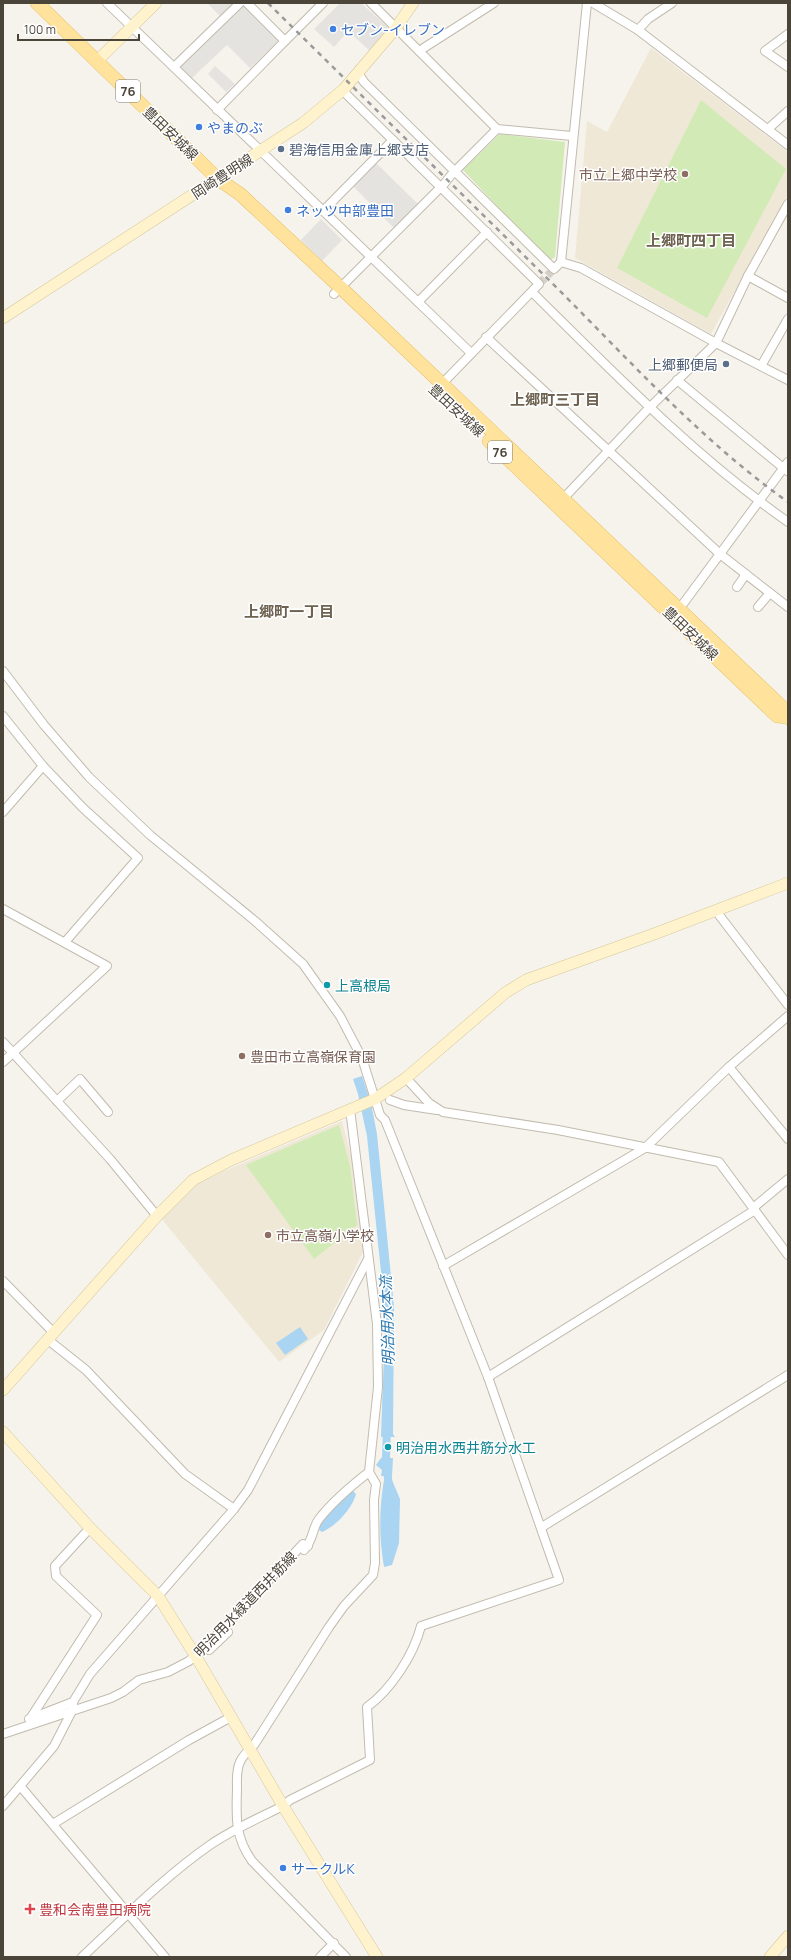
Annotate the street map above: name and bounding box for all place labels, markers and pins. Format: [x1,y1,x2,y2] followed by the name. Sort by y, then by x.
[341,20,445,39] place label: セブン-イレブン
[328,24,338,34] marker: セブン-イレブン
[207,118,263,137] place label: やまのぶ
[194,122,204,132] marker: やまのぶ
[289,140,429,159] place label: 碧海信用金庫上郷支店
[276,144,286,154] marker: 碧海信用金庫上郷支店
[579,165,677,184] place label: 市立上郷中学校
[680,169,690,179] marker: 市立上郷中学校
[296,201,394,220] place label: ネッツ中部豊田
[283,205,293,215] marker: ネッツ中部豊田
[648,355,718,374] place label: 上郷郵便局
[721,359,731,369] marker: 上郷郵便局
[335,976,391,995] place label: 上高根局
[322,980,332,990] marker: 上高根局
[250,1047,376,1066] place label: 豊田市立高嶺保育園
[237,1051,247,1061] marker: 豊田市立高嶺保育園
[276,1226,374,1245] place label: 市立高嶺小学校
[263,1230,273,1240] marker: 市立高嶺小学校
[396,1438,536,1457] place label: 明治用水西井筋分水工
[383,1442,393,1452] marker: 明治用水西井筋分水工
[291,1859,356,1878] place label: サークルK
[278,1863,288,1873] marker: サークルK
[39,1900,151,1919] place label: 豊和会南豊田病院
[24,1903,36,1915] marker: 豊和会南豊田病院

